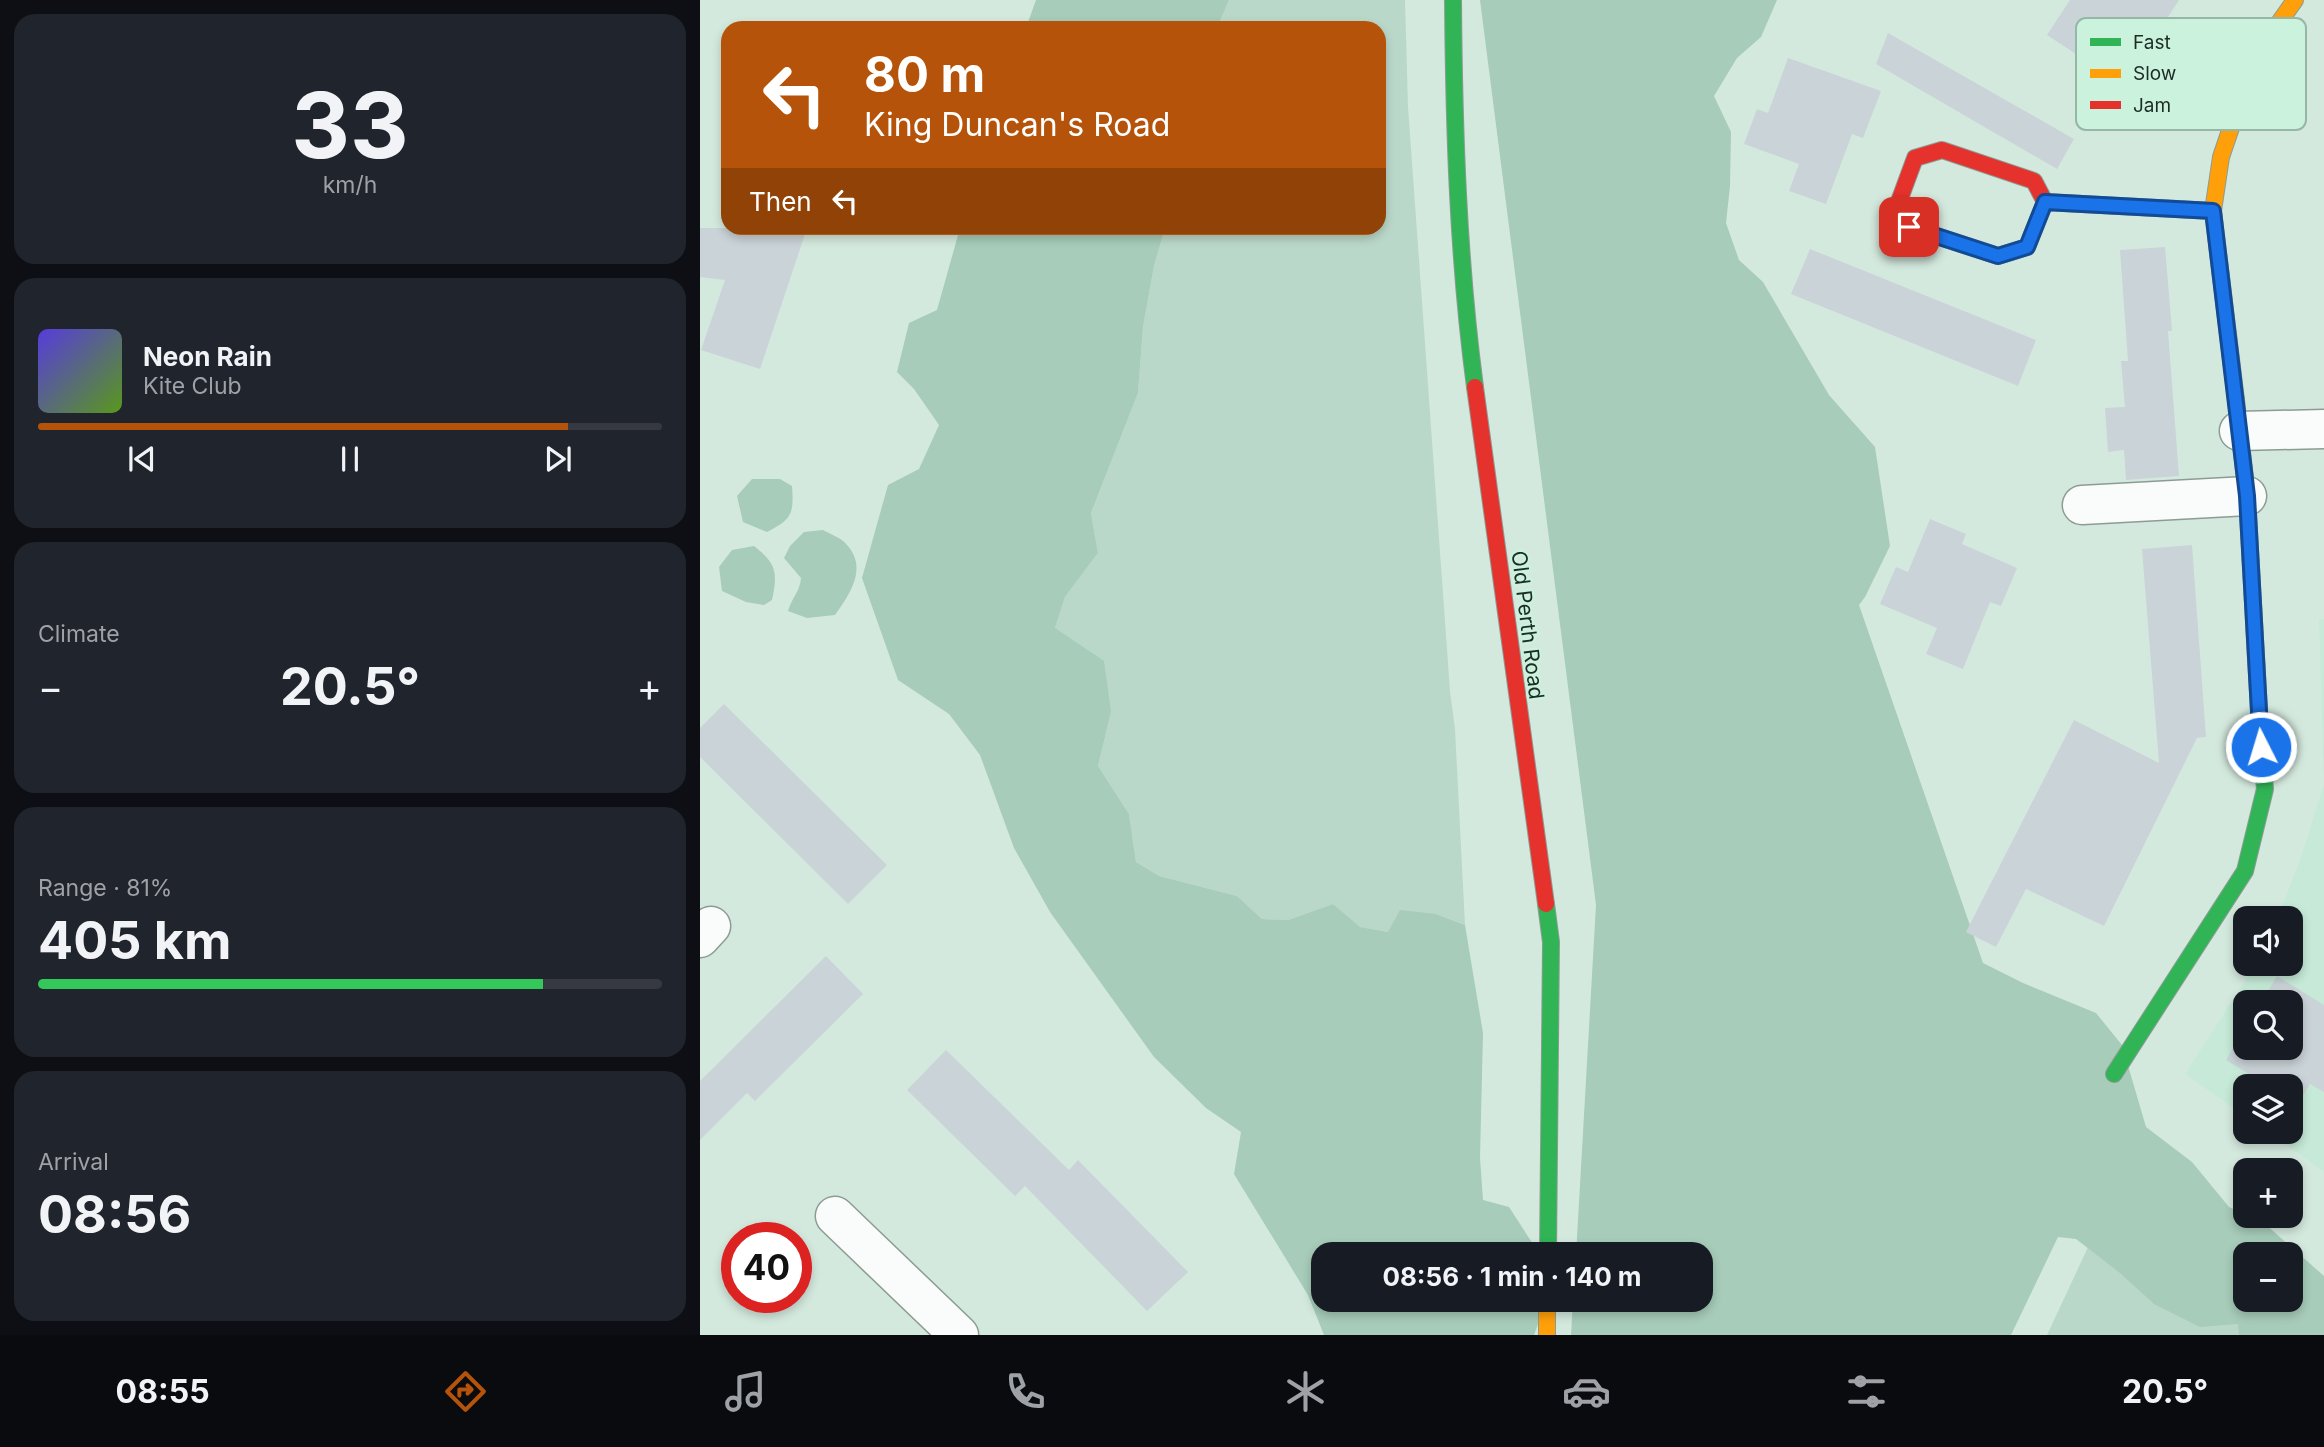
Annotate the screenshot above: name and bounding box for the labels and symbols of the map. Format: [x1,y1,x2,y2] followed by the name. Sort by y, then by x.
[2076,18,2306,130] legend
[2133,31,2171,54] text: Fast
[2133,62,2176,85] text: Slow
[2133,94,2171,117] text: Jam
[1879,197,1939,257] pin
[1506,549,1550,701] street label: Old Perth Road
[2224,710,2298,784] position arrow
[721,1222,812,1313] speed limit sign: 40

